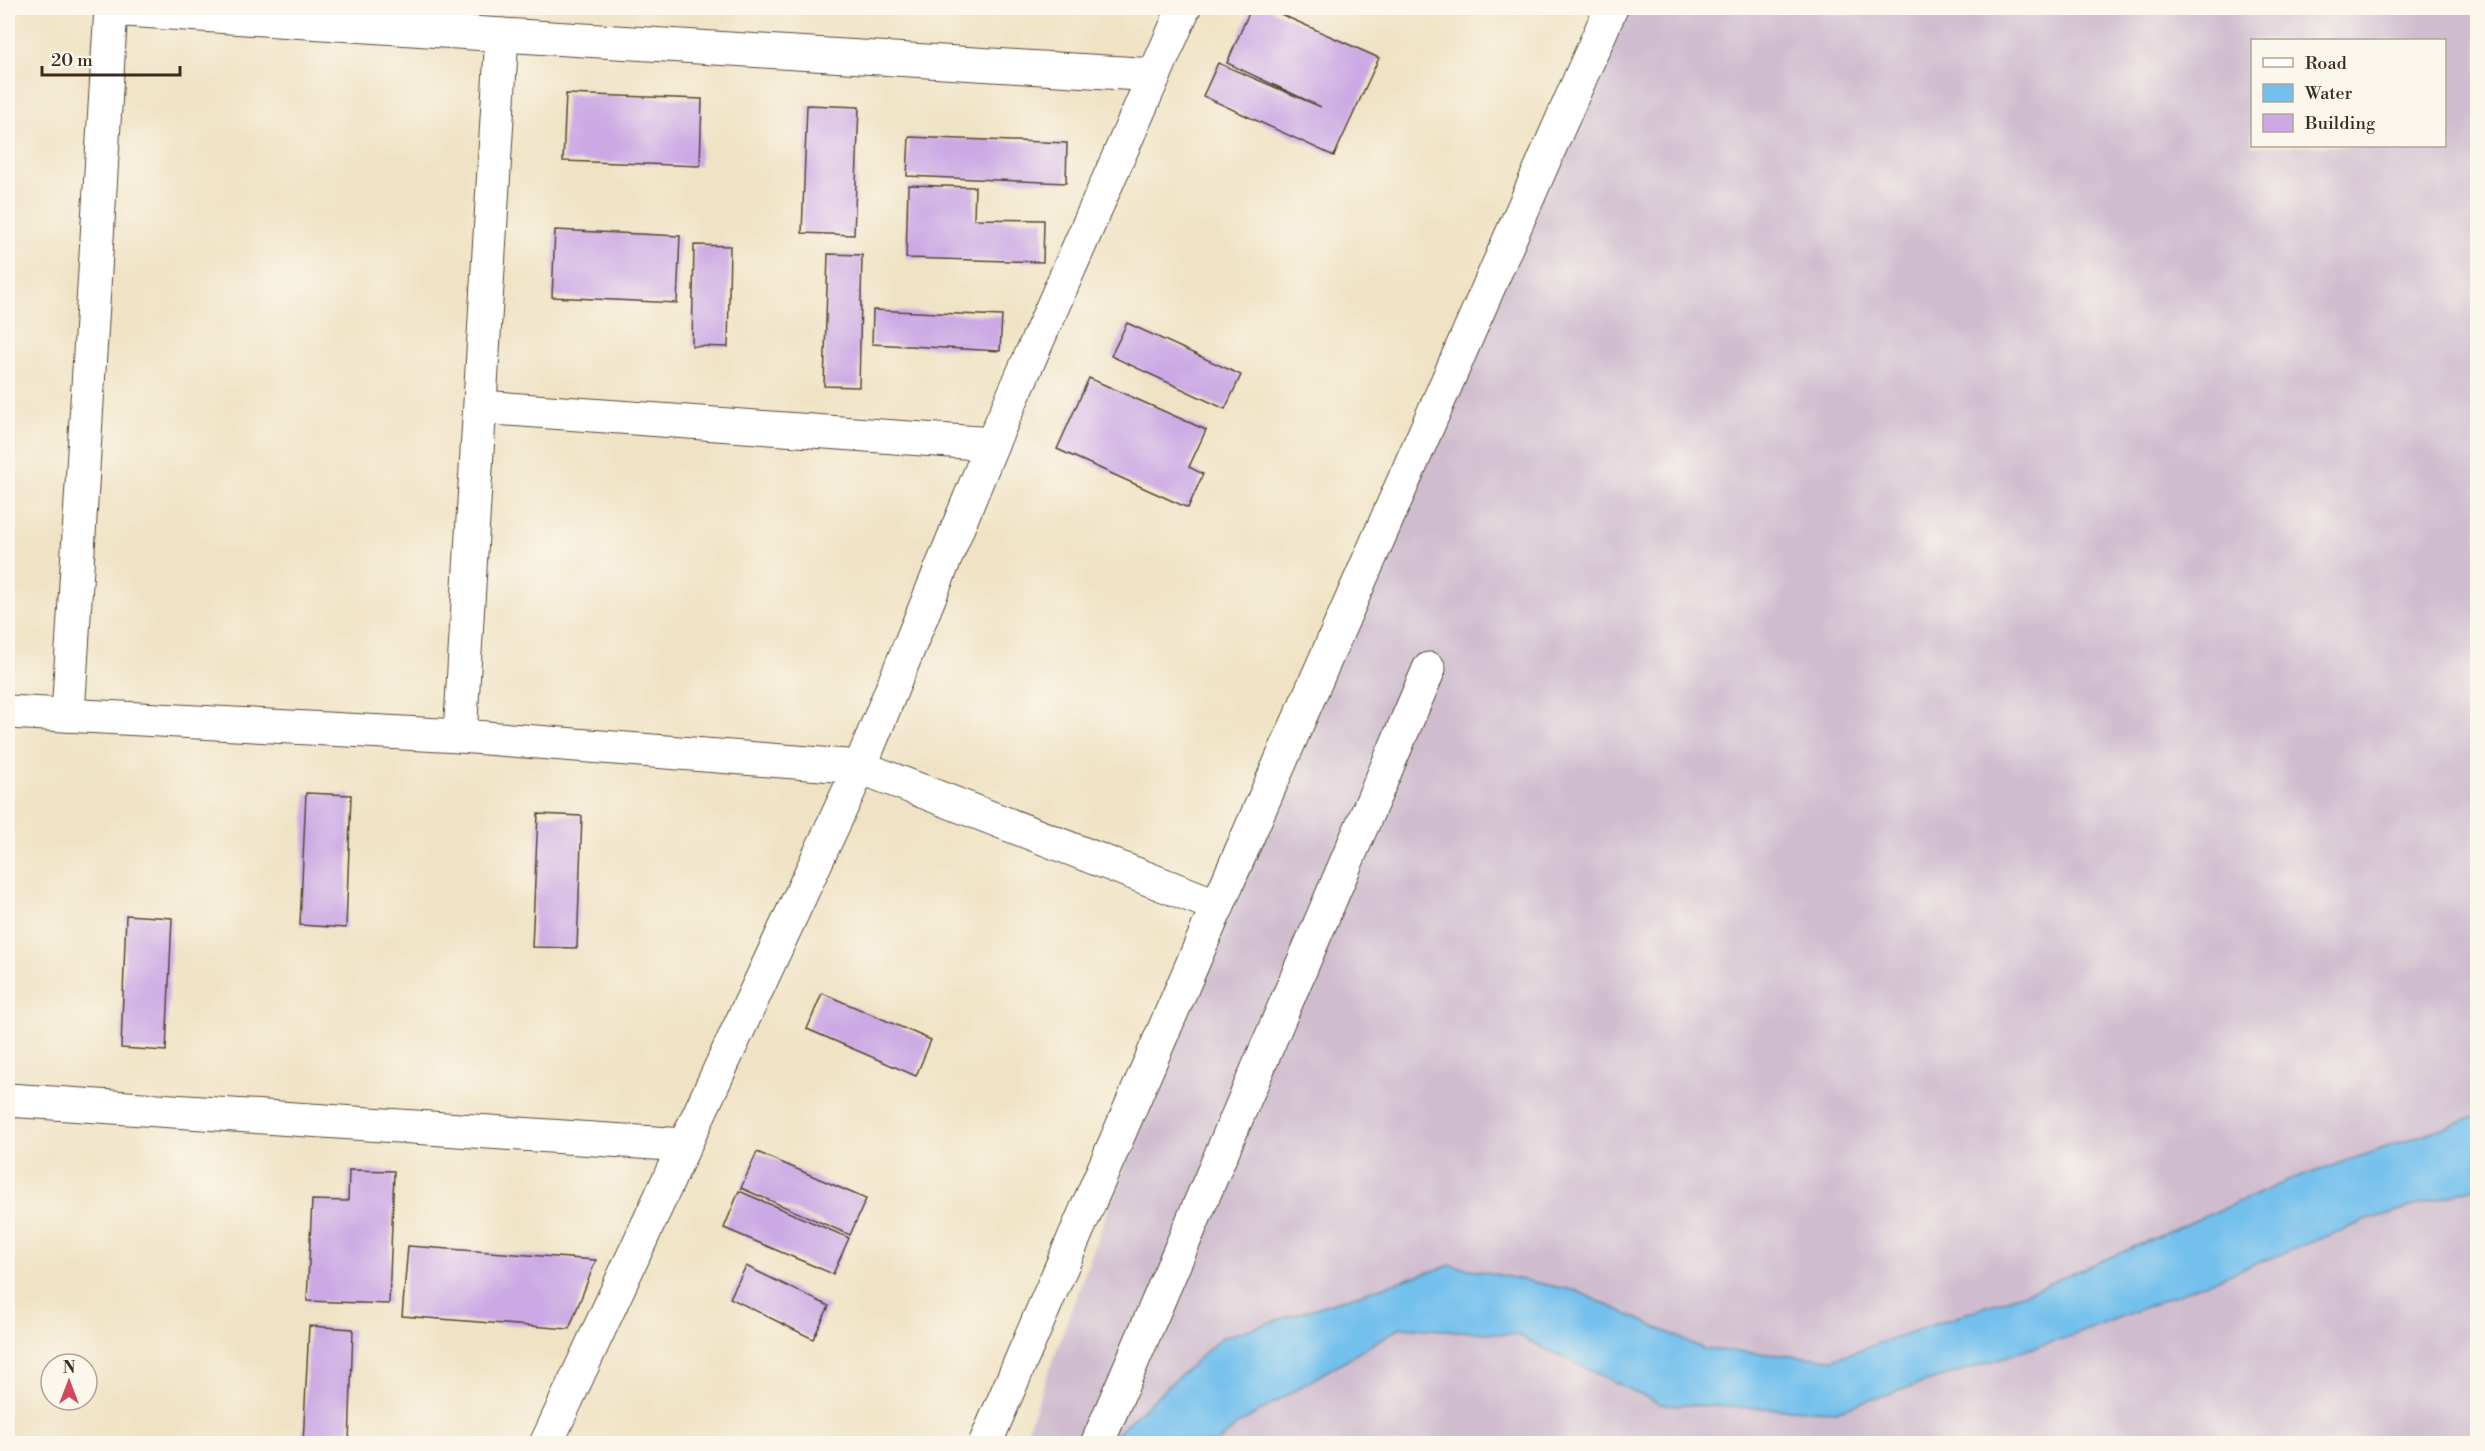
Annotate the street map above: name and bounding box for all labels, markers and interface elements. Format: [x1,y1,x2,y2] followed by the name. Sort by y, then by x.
[42,39,180,77] scale bar
[2251,39,2446,147] legend
[51,49,93,72] text: 20 m
[2305,52,2348,75] text: Road
[2304,82,2353,105] text: Water
[2304,112,2376,135] text: Building
[39,1352,99,1412] north arrow
[63,1358,76,1378] text: N

